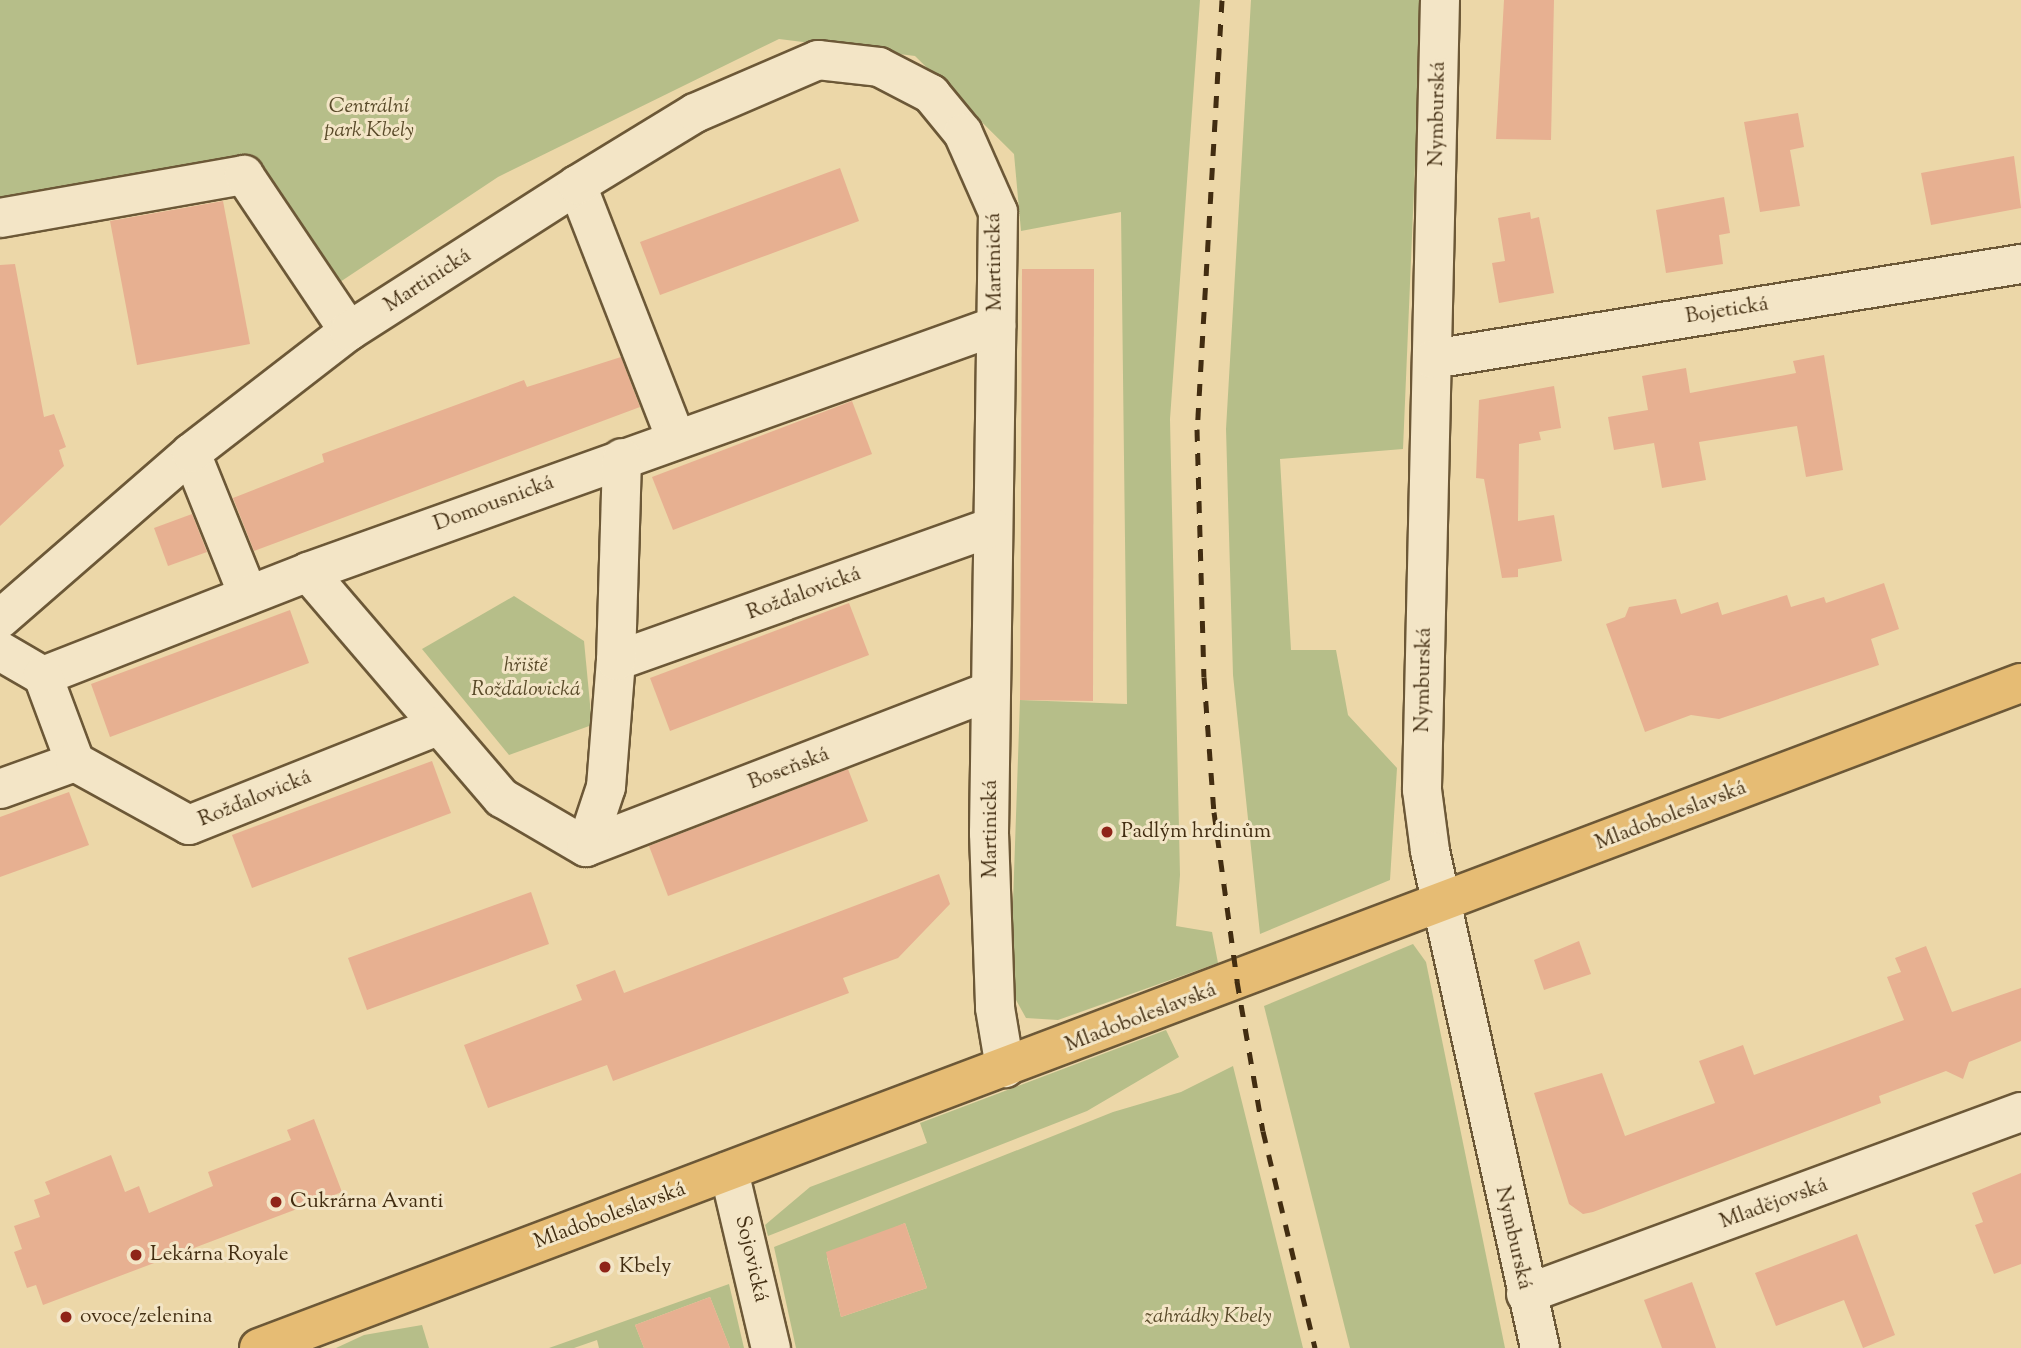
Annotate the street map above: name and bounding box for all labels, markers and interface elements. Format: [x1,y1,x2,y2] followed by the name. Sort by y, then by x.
[1424,61,1452,167] street label: Nymburská
[324,94,414,144] park label: Centrální park Kbely
[982,213,1008,311] street label: Martinická
[380,244,476,318] street label: Martinická
[1684,292,1770,330] street label: Bojetická
[431,471,557,537] street label: Domousnická
[744,562,864,626] street label: Rožďalovická
[1410,627,1438,733] street label: Nymburská
[471,653,581,703] park label: hřiště Rožďalovická
[745,742,833,796] street label: Boseňská
[195,765,315,833] street label: Rožďalovická
[1592,776,1750,856] street label: Mladoboleslavská
[978,780,1004,878] street label: Martinická
[1121,819,1271,845] place label: Padlým hrdinům
[1099,824,1115,840] marker: Padlým hrdinům
[1062,978,1220,1058] street label: Mladoboleslavská
[1717,1173,1831,1235] street label: Mladějovská
[531,1177,689,1255] street label: Mladoboleslavská
[1489,1184,1537,1292] street label: Nymburská
[290,1189,443,1215] place label: Cukrárna Avanti
[268,1194,284,1210] marker: Cukrárna Avanti
[729,1213,773,1305] street label: Sojovická
[150,1242,289,1268] place label: Lekárna Royale
[128,1247,144,1263] marker: Lekárna Royale
[619,1254,671,1280] place label: Kbely
[597,1259,613,1275] marker: Kbely
[80,1304,212,1330] place label: ovoce/zelenina
[1145,1304,1271,1330] park label: zahrádky Kbely
[58,1309,74,1325] marker: ovoce/zelenina

